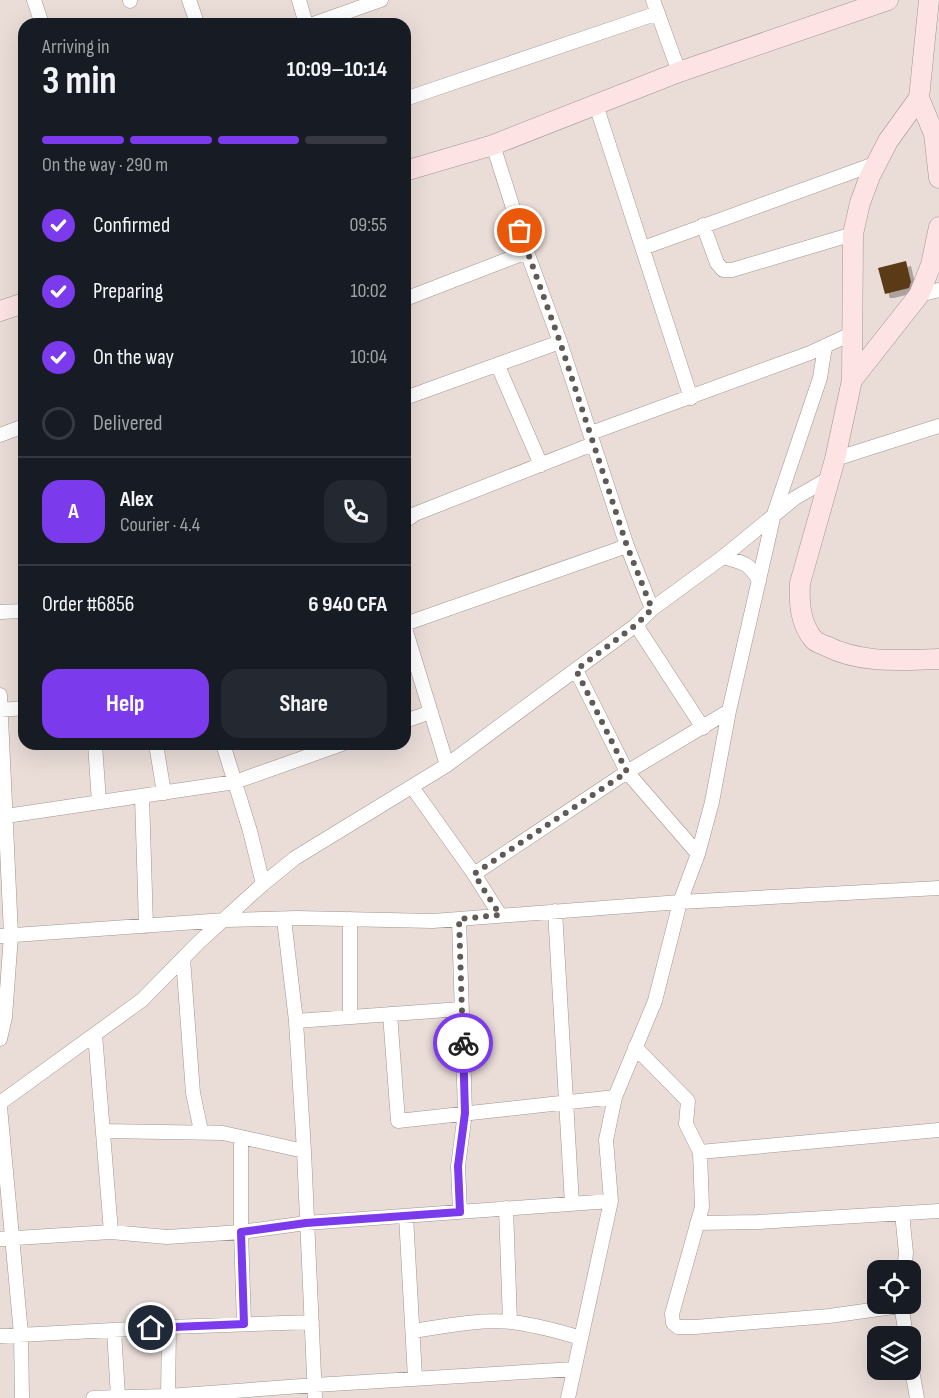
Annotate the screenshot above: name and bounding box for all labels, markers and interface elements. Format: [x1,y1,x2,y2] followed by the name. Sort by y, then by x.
[42,35,110,59] text: Arriving in
[287,56,387,83] text: 10:09–10:14
[42,58,117,105] text: 3 min
[42,153,168,177] text: On the way · 290 m
[494,205,545,256] pin
[42,209,75,242] icon: check
[93,212,170,239] text: Confirmed
[349,213,387,237] text: 09:55
[503,214,536,247] icon: bag
[42,275,75,308] icon: check
[93,278,163,305] text: Preparing
[350,279,387,303] text: 10:02
[42,341,75,374] icon: check
[93,344,174,371] text: On the way
[350,345,387,369] text: 10:04
[93,410,162,437] text: Delivered
[324,480,387,543] button: phone
[120,486,153,513] text: Alex
[68,498,79,525] text: A
[120,513,200,537] text: Courier · 4.4
[42,591,134,618] text: Order #6856
[308,591,387,618] text: 6 940 CFA
[42,669,209,738] button: Help
[221,669,387,738] button: Share
[433,1013,493,1073] courier
[447,1027,480,1060] icon: bike
[867,1260,921,1380] map controls
[867,1260,921,1314] button: locate
[125,1302,176,1353] pin
[134,1311,167,1344] icon: home
[867,1326,921,1380] button: layers

